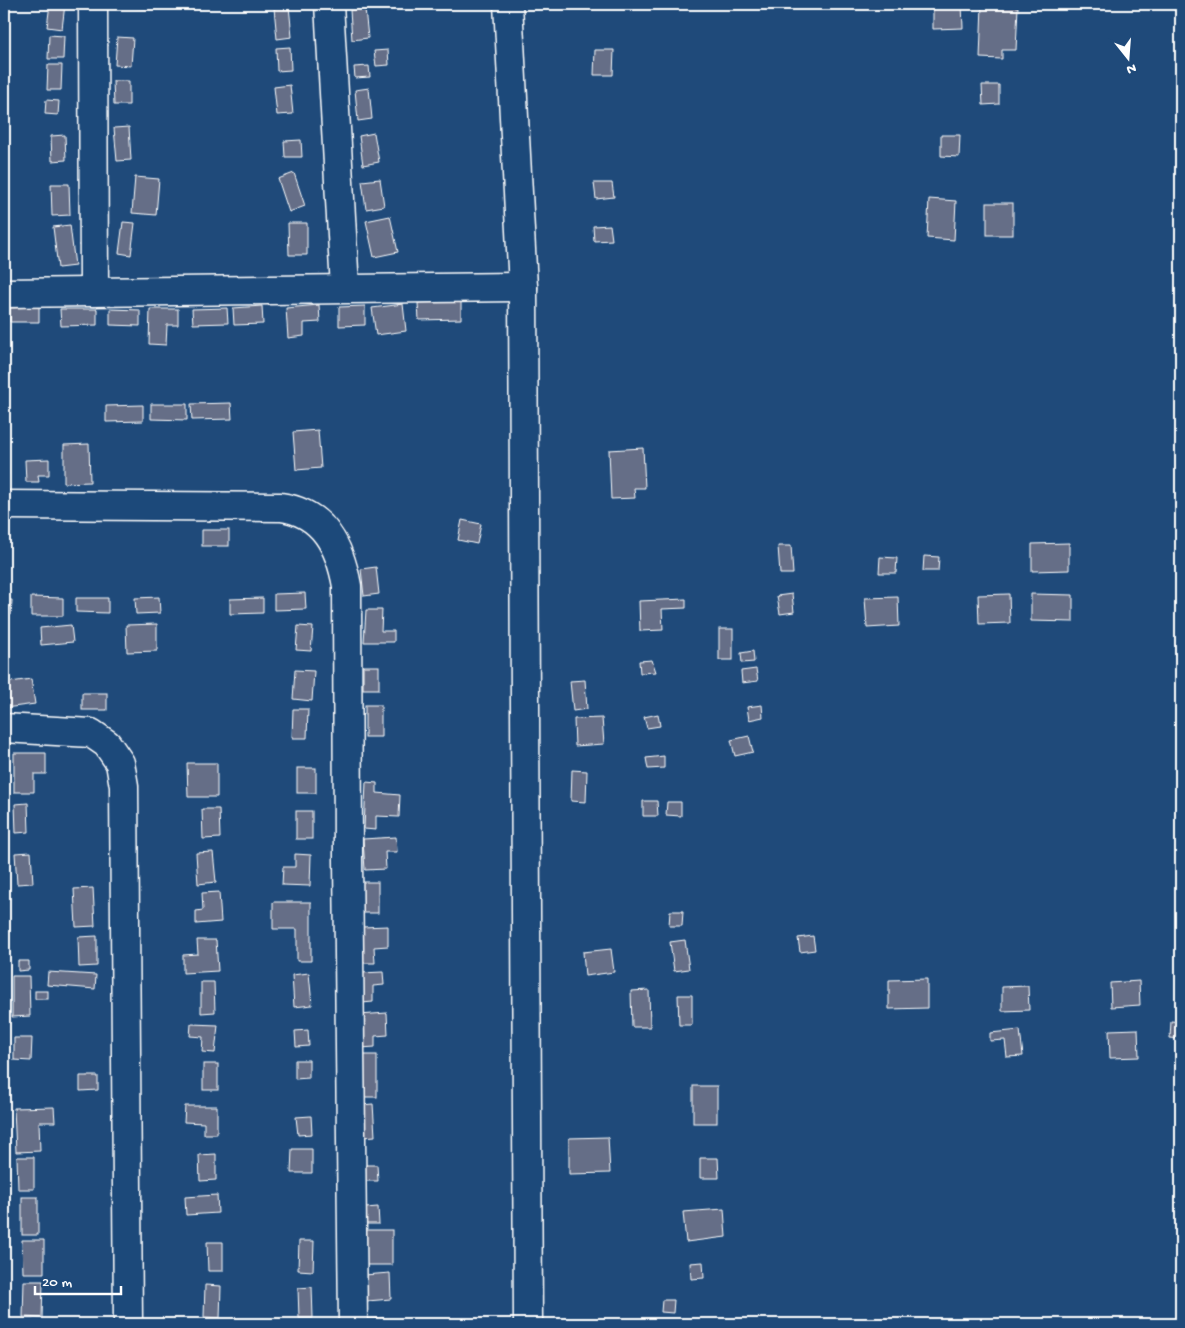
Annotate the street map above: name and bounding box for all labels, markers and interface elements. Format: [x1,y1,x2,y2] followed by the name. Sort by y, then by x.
[1102,32,1152,82] north arrow
[1124,59,1138,78] text: N
[35,1263,121,1295] scale bar
[42,1274,72,1292] text: 20 m

